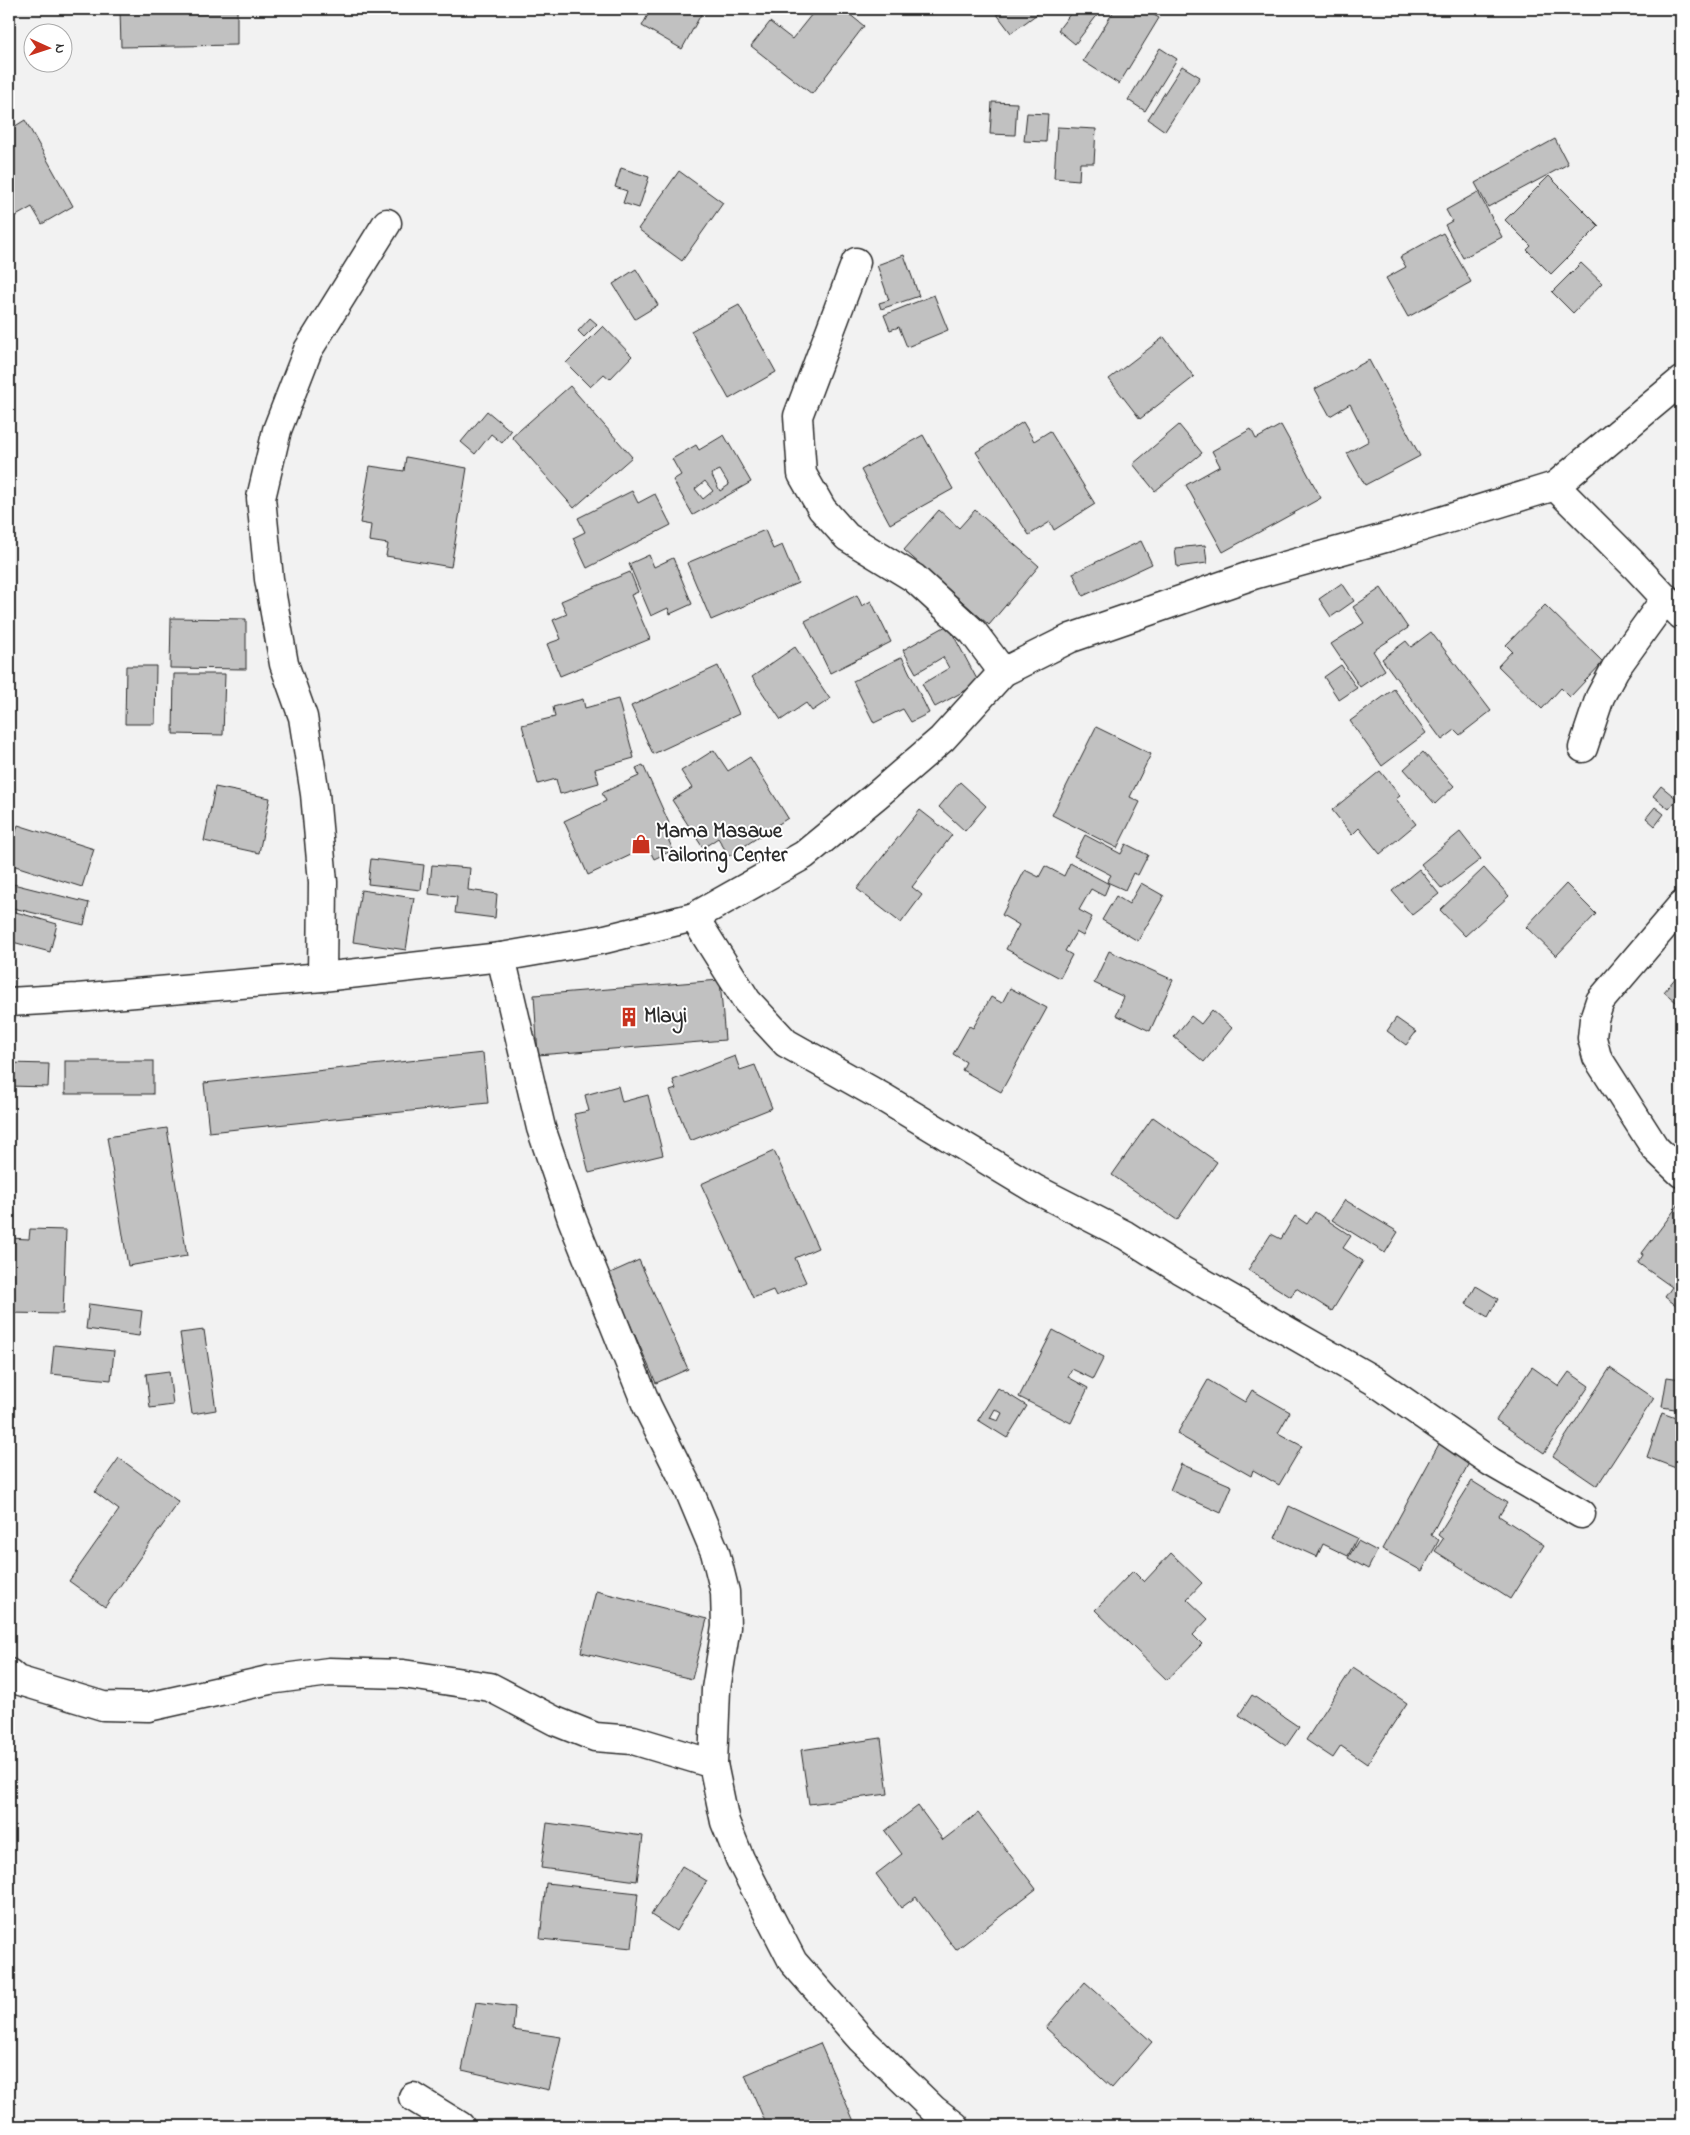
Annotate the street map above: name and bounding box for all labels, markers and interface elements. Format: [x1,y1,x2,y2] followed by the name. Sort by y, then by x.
[22,22,72,72] north arrow
[49,43,70,54] text: N
[656,817,788,873] place label: Mama Masawe Tailoring Center
[630,833,652,855] shop icon: Mama Masawe Tailoring Center
[644,1002,687,1034] place label: Mlayi
[618,1006,640,1028] building icon: Mlayi

